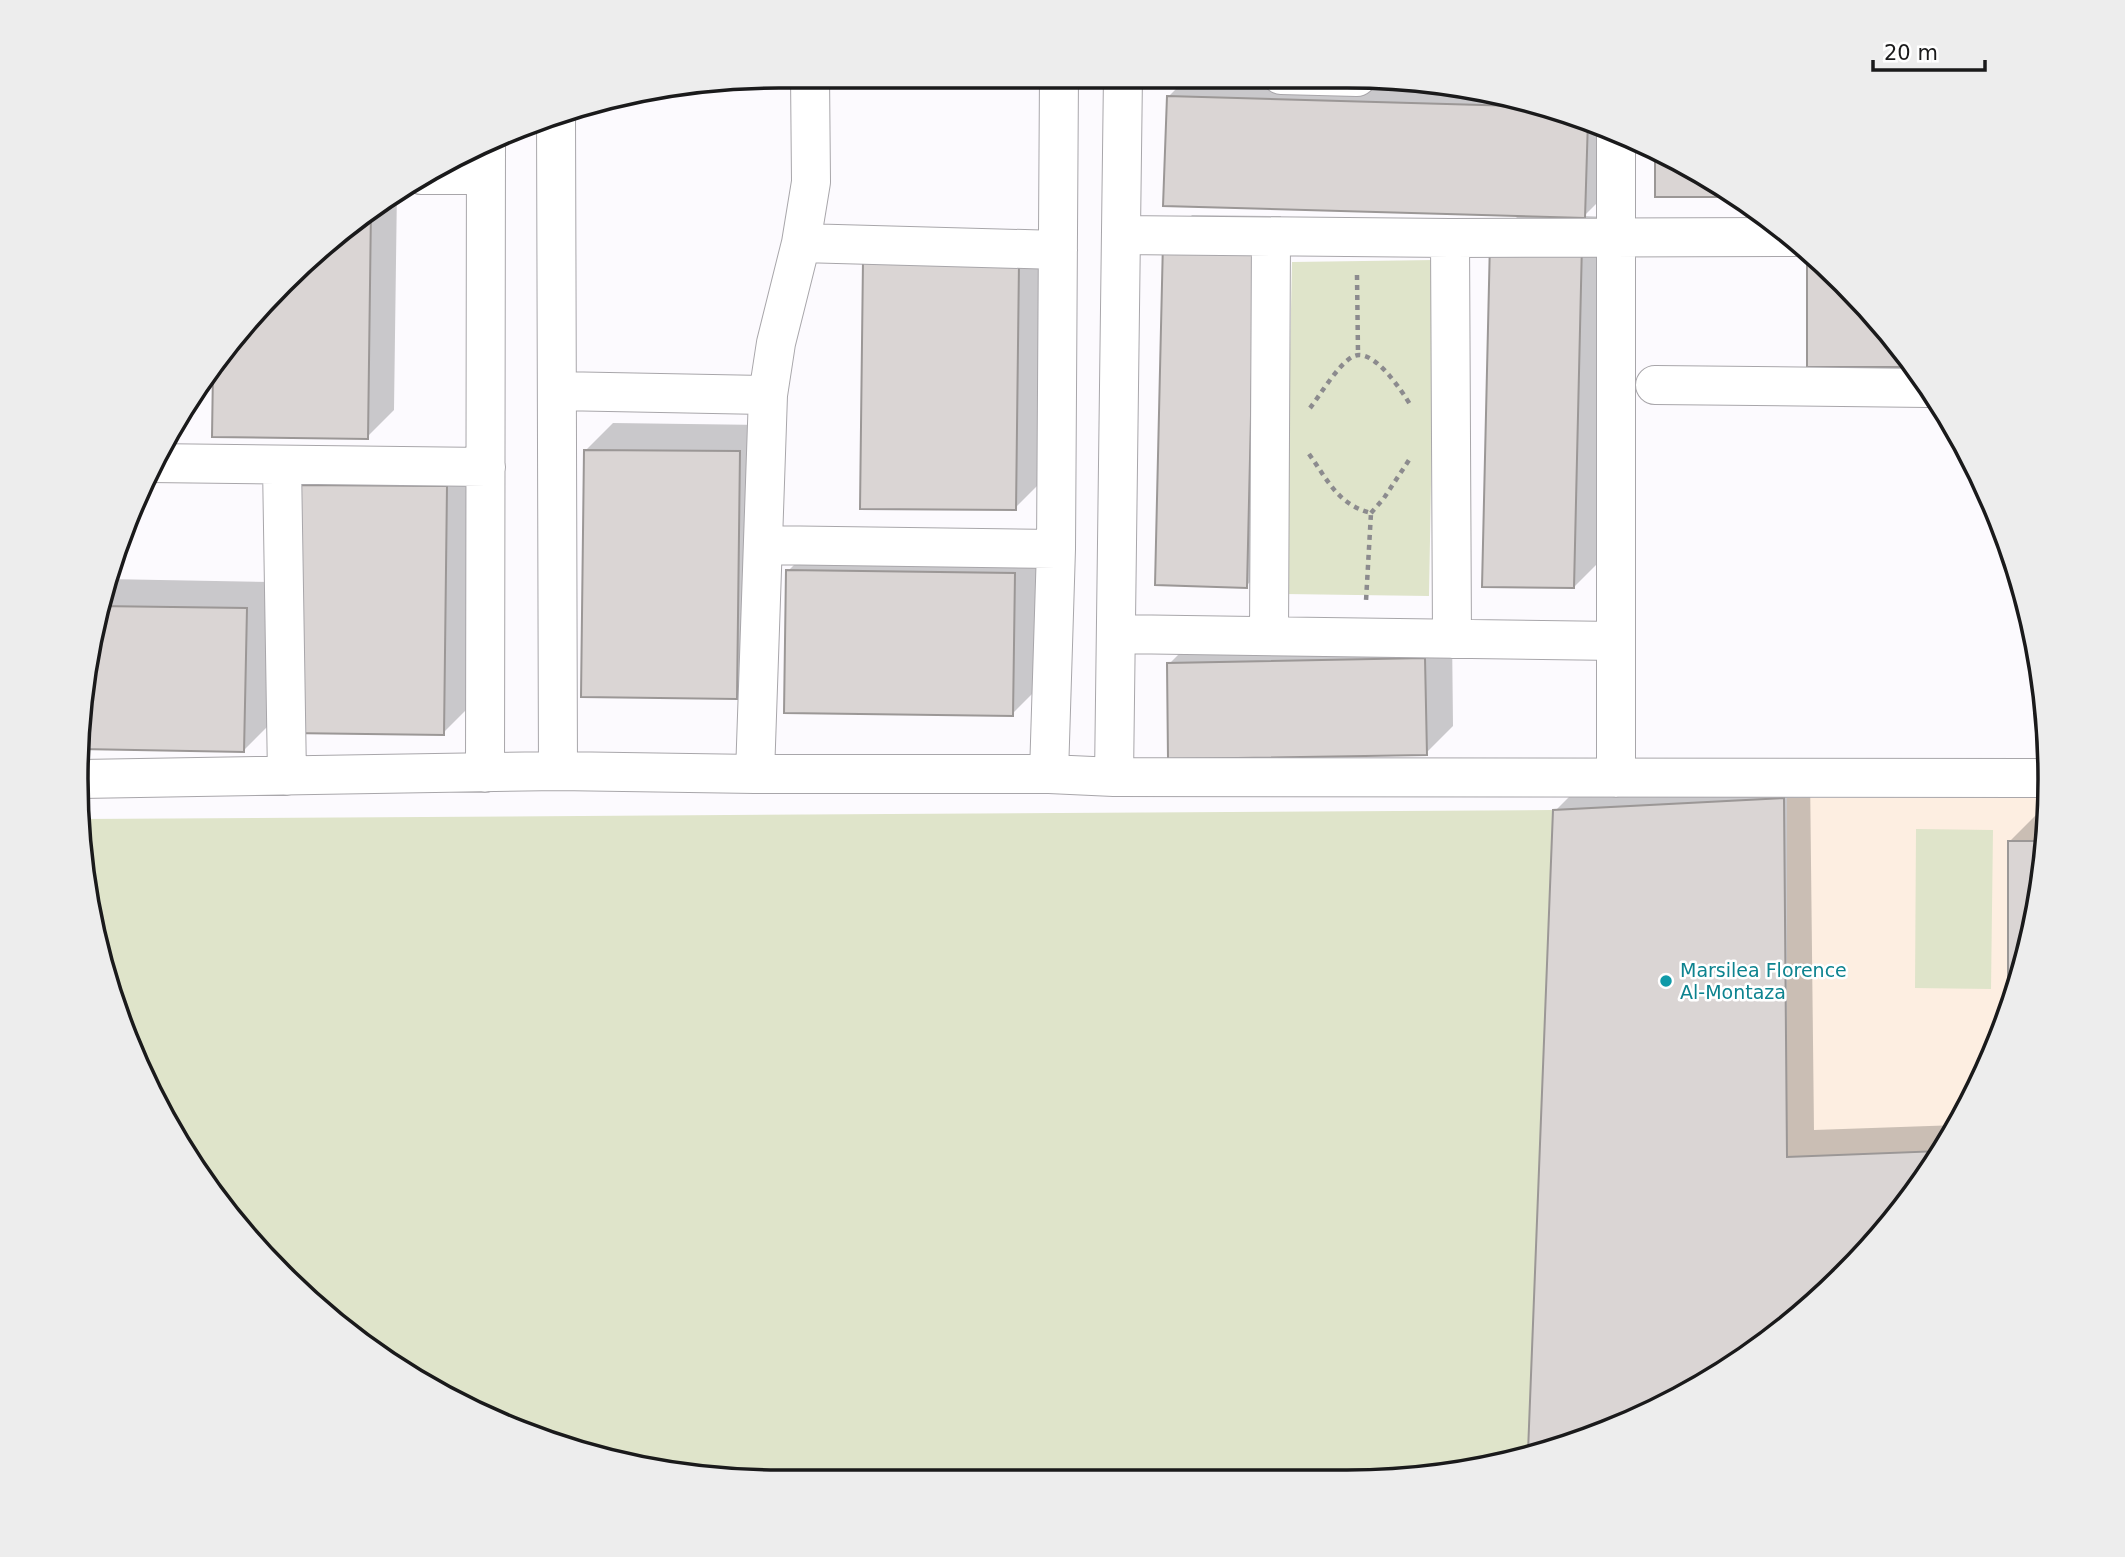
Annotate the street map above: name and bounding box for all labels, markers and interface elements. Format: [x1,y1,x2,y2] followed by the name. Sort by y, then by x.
[1873,28,1985,72] scale bar
[1884,41,1938,65] text: 20 m
[1680,959,1847,1003] place label: Marsilea Florence Al-Montaza
[1658,973,1674,989] marker: Marsilea Florence Al-Montaza

